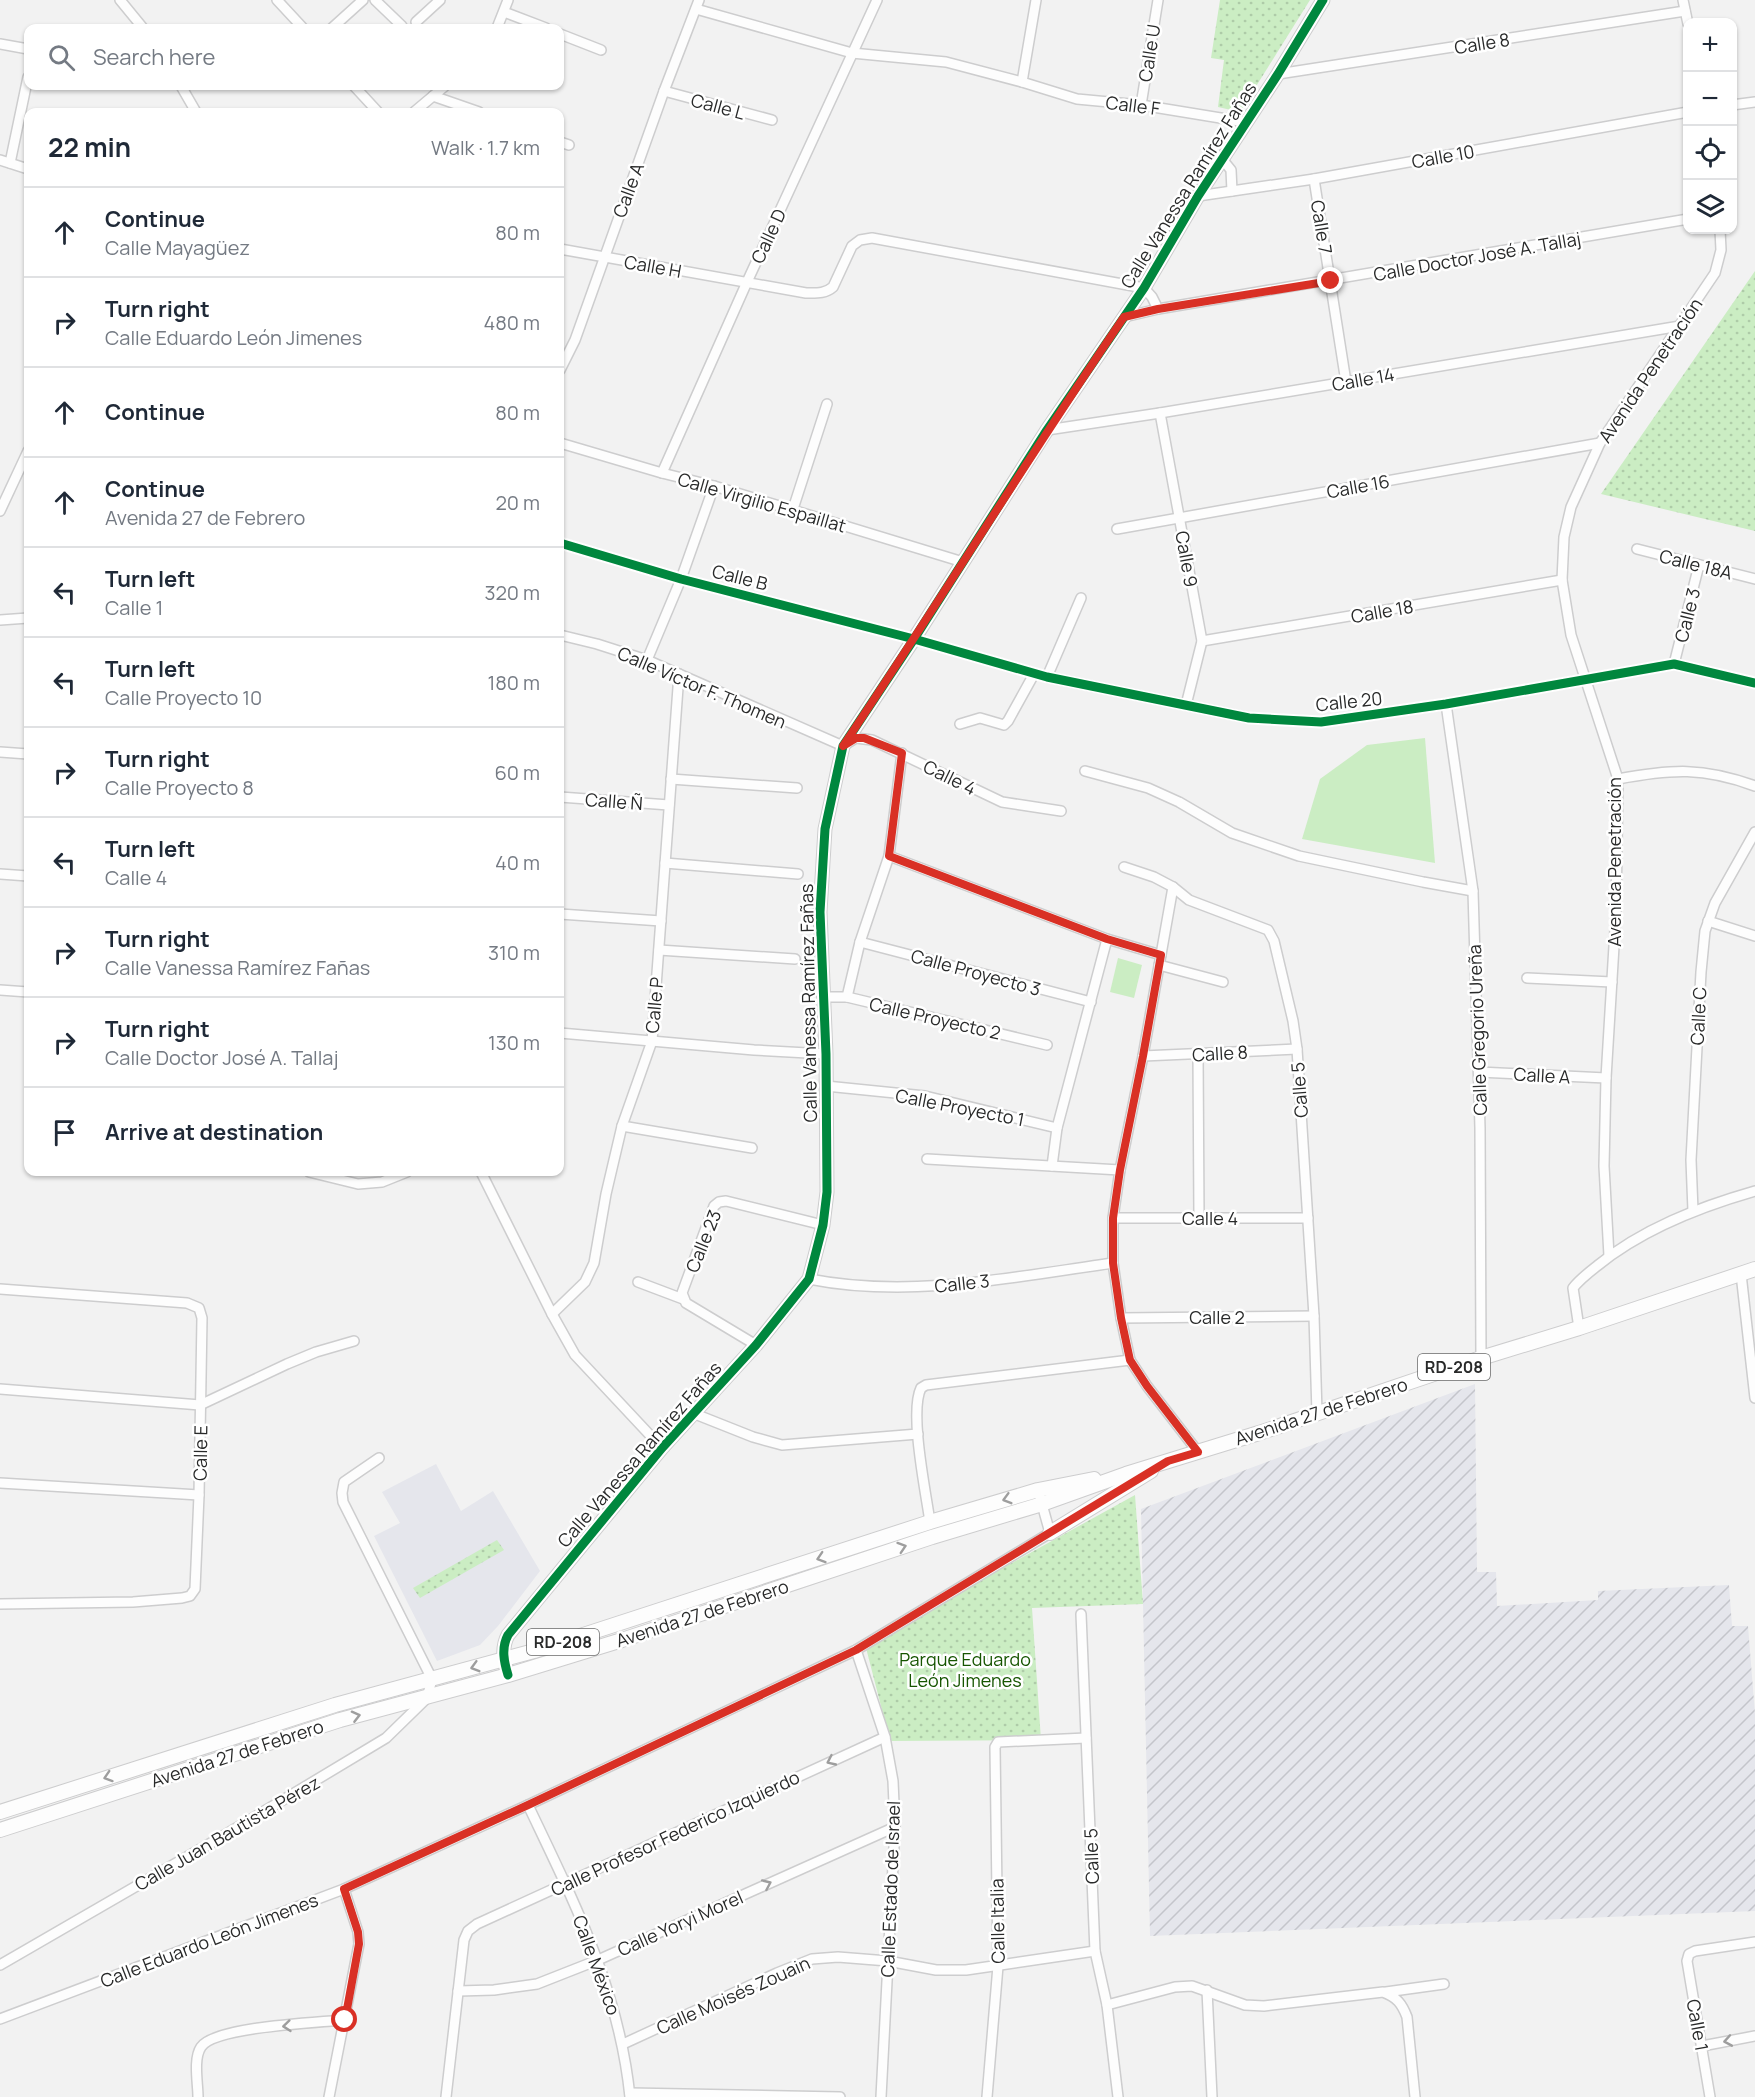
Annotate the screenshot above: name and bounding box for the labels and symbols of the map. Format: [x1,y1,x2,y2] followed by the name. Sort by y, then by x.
[1133,22,1165,84] street label: Calle U
[1453,27,1511,59] street label: Calle 8
[1115,77,1261,293] street label: Calle Vanessa Ramírez Fañas
[689,87,747,125] street label: Calle L
[1105,90,1161,120] street label: Calle F
[1410,139,1476,173] street label: Calle 10
[607,159,649,221] street label: Calle A
[1306,198,1338,256] street label: Calle 7
[745,205,791,267] street label: Calle D
[1371,226,1583,286] street label: Calle Doctor José A. Tallaj
[622,249,684,283] street label: Calle H
[1317,267,1343,293] route end
[1593,293,1707,447] street label: Avenida Penetración
[1330,362,1396,396] street label: Calle 14
[675,466,849,538] street label: Calle Virgilio Espaillat
[1325,469,1391,503] street label: Calle 16
[1170,529,1204,589] street label: Calle 9
[1657,543,1736,585] street label: Calle 18A
[710,559,770,595] street label: Calle B
[1669,585,1705,645] street label: Calle 3
[1349,594,1415,628] street label: Calle 18
[614,641,790,733] street label: Calle Víctor F. Thomen
[1315,686,1383,716] street label: Calle 20
[920,754,980,800] street label: Calle 4
[1602,777,1626,947] street label: Avenida Penetración
[584,787,644,815] street label: Calle Ñ
[794,883,822,1123] street label: Calle Vanessa Ramírez Fañas
[908,943,1044,1001] street label: Calle Proyecto 3
[1462,944,1492,1116] street label: Calle Gregorio Ureña
[640,976,668,1034] street label: Calle P
[1684,986,1712,1046] street label: Calle C
[867,991,1003,1045] street label: Calle Proyecto 2
[1191,1040,1249,1066] street label: Calle 8
[1285,1061,1313,1119] street label: Calle 5
[1513,1062,1572,1089] street label: Calle A
[894,1083,1026,1131] street label: Calle Proyecto 1
[680,1206,726,1276] street label: Calle 23
[1182,1206,1238,1230] street label: Calle 4
[933,1268,991,1298] street label: Calle 3
[1189,1305,1245,1329] street label: Calle 2
[1418,1354,1490,1380] road number: RD-208
[552,1356,726,1552] street label: Calle Vanessa Ramírez Fañas
[1232,1372,1410,1450] street label: Avenida 27 de Febrero
[188,1425,212,1481] street label: Calle E
[1003,1492,1013,1505] one-way arrow
[897,1541,907,1554] one-way arrow
[816,1550,827,1563] one-way arrow
[613,1574,791,1652] street label: Avenida 27 de Febrero
[527,1629,599,1655] road number: RD-208
[899,1647,1031,1692] park label: Parque Eduardo León Jimenes
[470,1660,481,1672] one-way arrow
[350,1711,360,1723] one-way arrow
[148,1714,326,1792] street label: Avenida 27 de Febrero
[827,1754,838,1766] one-way arrow
[547,1765,803,1901] street label: Calle Profesor Federico Izquierdo
[103,1770,114,1783] one-way arrow
[130,1770,324,1896] street label: Calle Juan Bautista Pérez
[875,1800,905,1978] street label: Calle Estado de Israel
[1078,1828,1104,1884] street label: Calle 5
[984,1878,1010,1964] street label: Calle Italia
[760,1880,771,1892] one-way arrow
[613,1885,747,1961] street label: Calle Yoryi Morel
[97,1887,321,1993] street label: Calle Eduardo León Jimenes
[568,1912,626,2018] street label: Calle México
[652,1950,814,2040] street label: Calle Moisés Zouain
[1682,1997,1714,2053] street label: Calle 1
[331,2006,357,2032] route start
[282,2019,291,2032] one-way arrow
[1724,2034,1734,2047] one-way arrow

